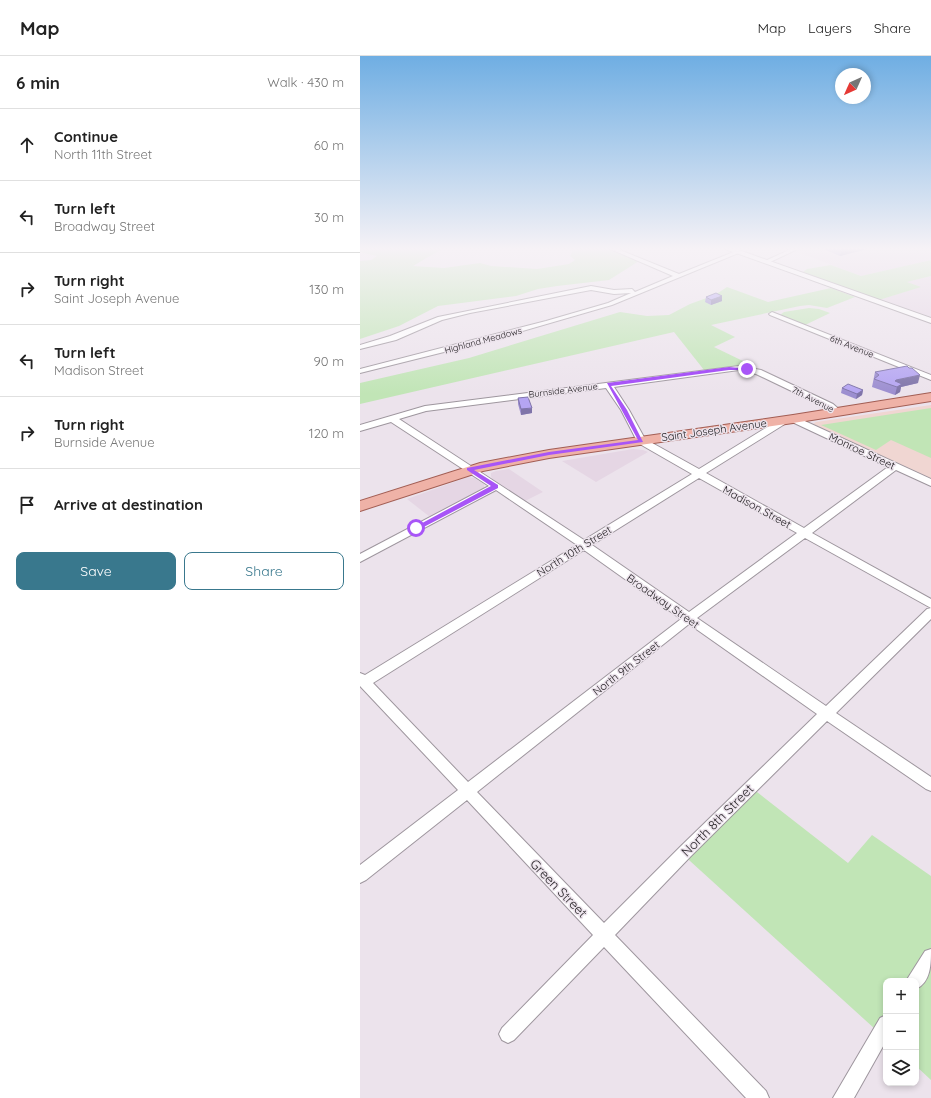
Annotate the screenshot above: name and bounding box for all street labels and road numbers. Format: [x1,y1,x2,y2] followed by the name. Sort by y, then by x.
[443,324,523,356] street label: Highland Meadows
[828,332,876,360] street label: 6th Avenue
[528,380,598,400] street label: Burnside Avenue
[790,384,836,414] street label: 7th Avenue
[660,416,768,444] street label: Saint Joseph Avenue
[826,429,898,473] street label: Monroe Street
[720,482,794,532] street label: Madison Street
[534,522,614,580] street label: North 10th Street
[624,571,702,631] street label: Broadway Street
[590,637,662,698] street label: North 9th Street
[678,781,756,859] street label: North 8th Street
[527,855,591,921] street label: Green Street

